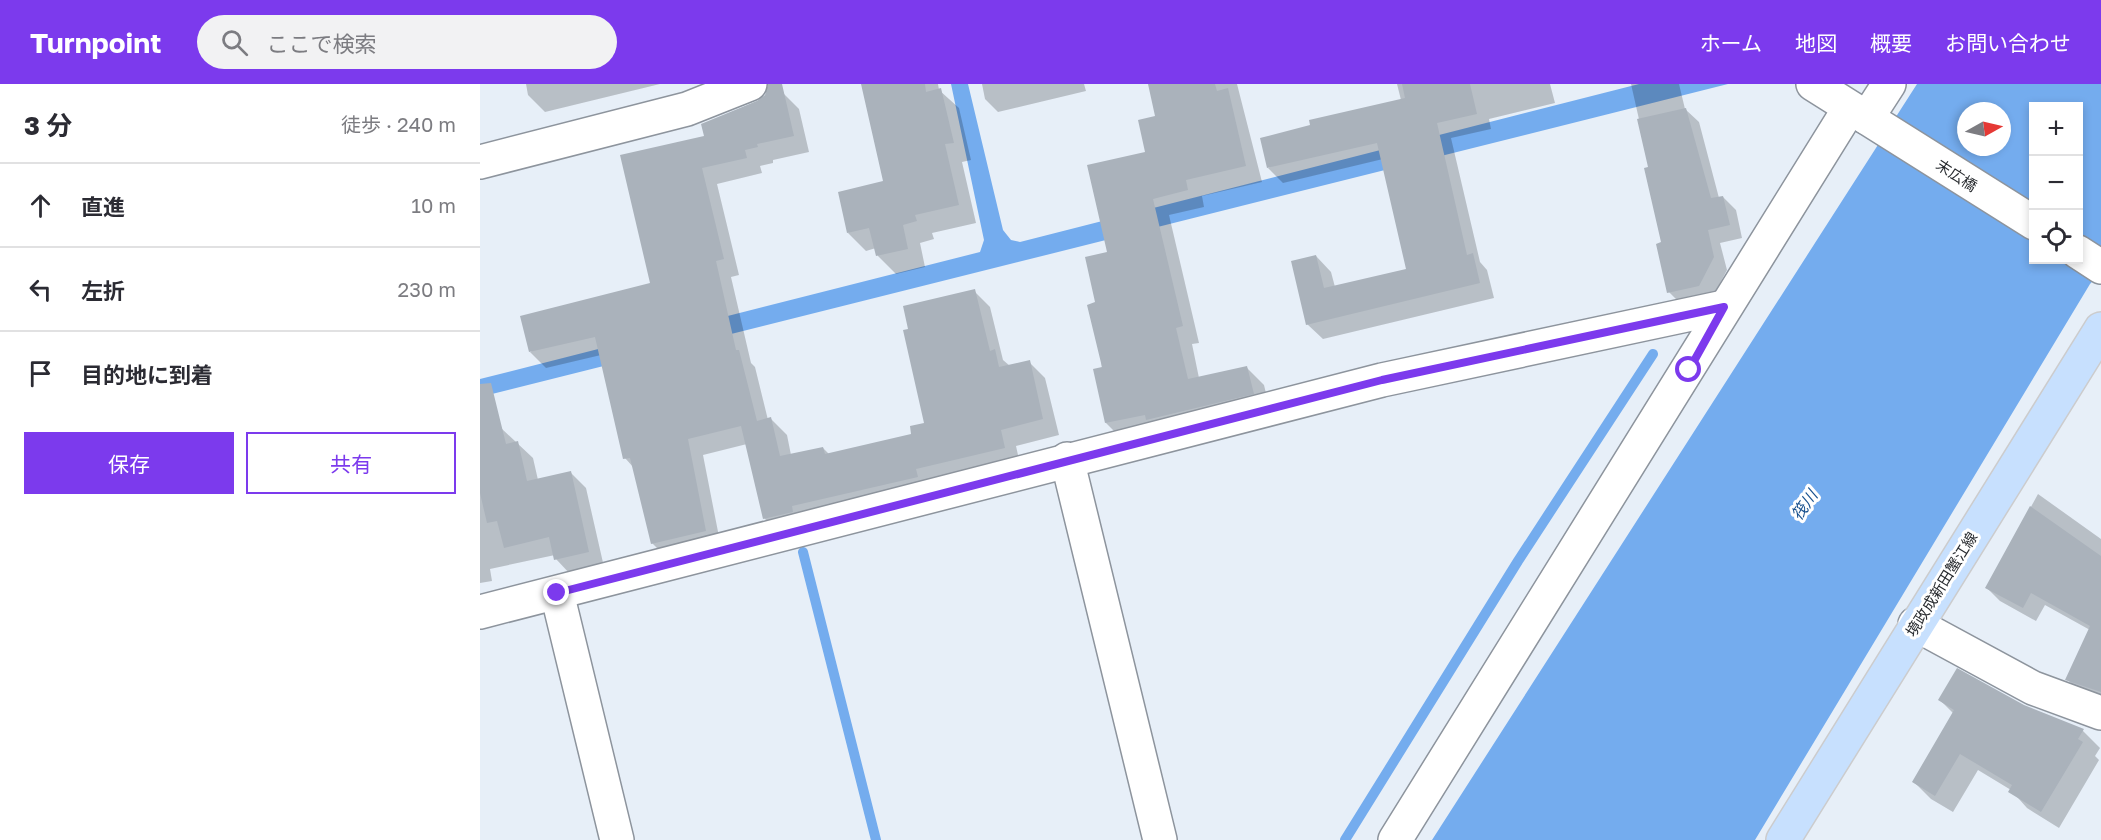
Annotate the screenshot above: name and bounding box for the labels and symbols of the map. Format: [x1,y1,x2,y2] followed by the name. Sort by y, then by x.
[1957,102,2011,156] north arrow
[1933,155,1981,195] street label: 末広橋
[1675,356,1701,382] route start
[1787,485,1823,524] water label: 筏川
[1902,528,1980,640] street label: 境政成新田蟹江線
[543,579,569,605] route end

